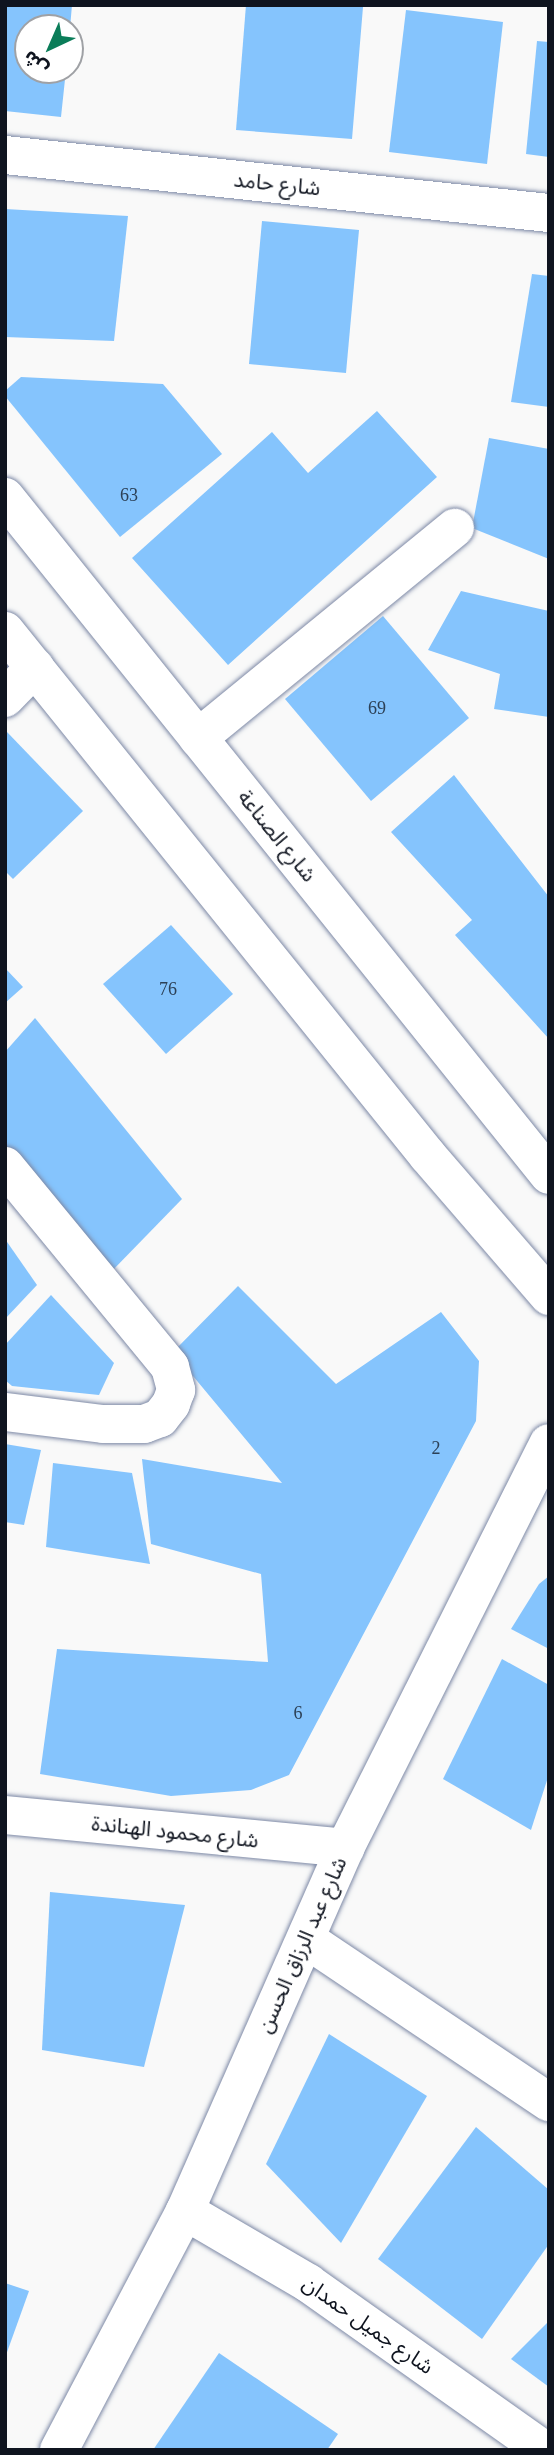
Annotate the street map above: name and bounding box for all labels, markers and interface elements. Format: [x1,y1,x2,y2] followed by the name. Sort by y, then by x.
[14,14,84,84] north arrow
[19,46,52,80] text: ش
[232,167,322,201] street label: شارع حامد
[120,484,138,506] house number: 63
[368,697,386,719] house number: 69
[232,785,322,887] street label: شارع الصناعة
[159,978,177,1000] house number: 76
[432,1437,440,1459] house number: 2
[293,1702,302,1724] house number: 6
[90,1811,260,1853] street label: شارع محمود الهناندة
[252,1853,352,2037] street label: شارع عبد الرزاق الحسن
[298,2270,438,2380] street label: شارع جميل حمدان

